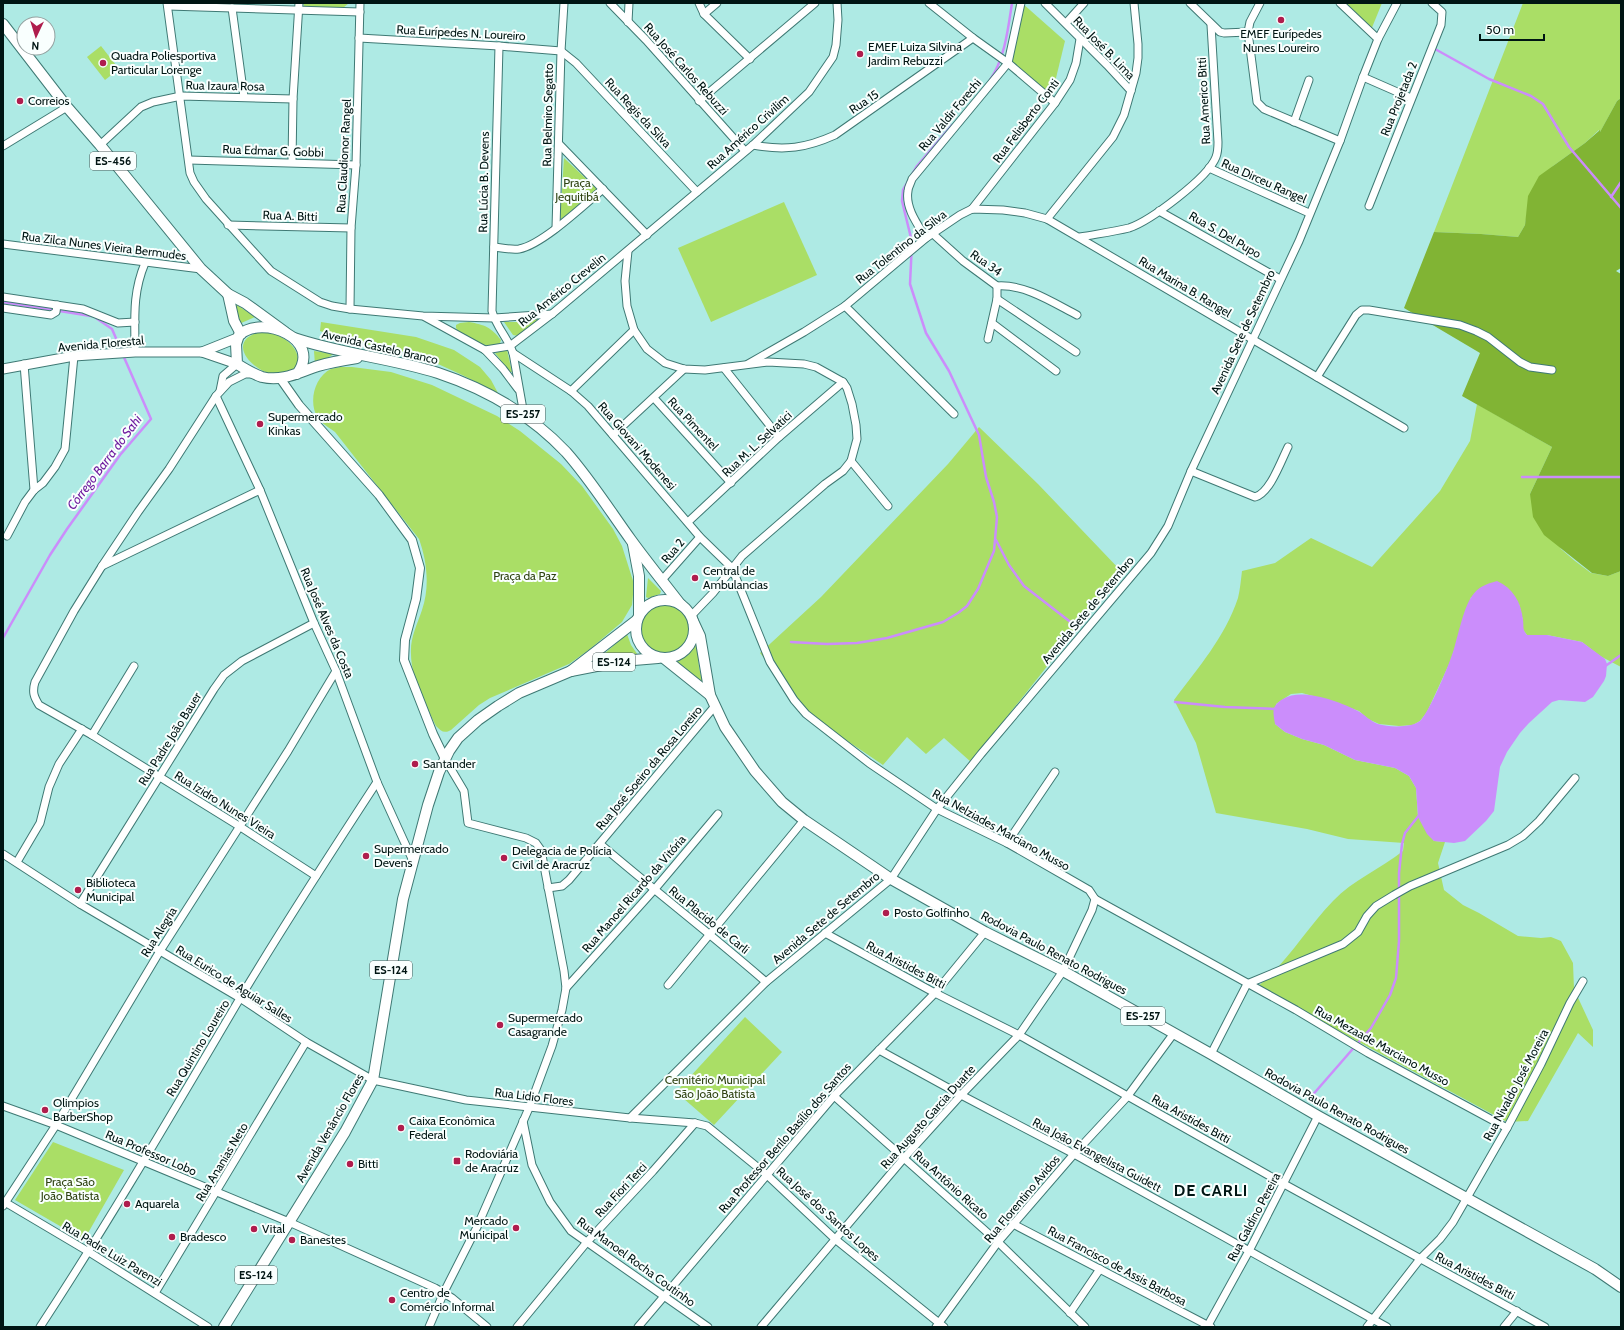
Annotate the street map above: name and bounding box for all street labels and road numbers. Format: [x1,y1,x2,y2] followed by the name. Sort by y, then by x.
[1070,13,1139,83] street label: Rua José B. Lima
[641,19,732,118] street label: Rua José Carlos Rebuzzi
[396,22,526,43] street label: Rua Eurípedes N. Loureiro
[1194,57,1213,145] street label: Rua Americo Bitti
[1377,59,1420,138] street label: Rua Projetada 2
[539,63,556,167] street label: Rua Belmiro Segatto
[602,75,675,151] street label: Rua Regis da Silva
[915,76,984,154] street label: Rua Valdir Forechi
[989,76,1062,166] street label: Rua Felisberto Conti
[185,77,265,94] street label: Rua Izaura Rosa
[846,86,881,117] street label: Rua 15
[704,91,792,172] street label: Rua Américo Crivilim
[333,98,354,213] street label: Rua Claudionor Rangel
[475,131,492,233] street label: Rua Lúcia B. Devens
[222,141,324,160] street label: Rua Edmar G. Gobbi
[90,152,136,170] road number: ES-456
[1219,155,1309,206] street label: Rua Dirceu Rangel
[852,206,949,287] street label: Rua Tolentino da Silva
[262,207,318,224] street label: Rua A. Bitti
[1187,208,1264,261] street label: Rua S. Del Pupo
[21,228,187,263] street label: Rua Zilca Nunes Vieira Bermudes
[968,246,1005,279] street label: Rua 34
[515,250,609,329] street label: Rua Américo Crevelin
[1136,253,1235,320] street label: Rua Marina B. Rangel
[1207,267,1278,396] street label: Avenida Sete de Setembro
[321,326,440,367] street label: Avenida Castelo Branco
[57,332,145,355] street label: Avenida Florestal
[665,394,722,454] street label: Rua Pimentel
[595,399,680,493] street label: Rua Giovani Modenesi
[501,405,545,423] road number: ES-257
[719,407,795,480] street label: Rua M. L. Selvatici
[658,535,688,566] street label: Rua 2
[1038,553,1137,666] street label: Avenida Sete de Setembro
[297,565,358,681] street label: Rua José Alves da Costa
[593,653,635,671] road number: ES-124
[135,689,204,788] street label: Rua Padre João Bauer
[592,702,705,833] street label: Rua José Soeiro da Rosa Loreiro
[172,767,279,842] street label: Rua Izidro Nunes Vieira
[930,785,1073,874] street label: Rua Nelziades Marciano Musso
[578,832,689,956] street label: Rua Manoel Ricardo da Vitória
[769,868,883,967] street label: Avenida Sete de Setembro
[666,883,753,957] street label: Rua Placido de Carli
[137,904,180,960] street label: Rua Alegria
[979,908,1130,998] street label: Rodovia Paulo Renato Rodrigues
[864,937,949,992] street label: Rua Aristides Bitti
[173,941,295,1026] street label: Rua Eurico de Aguiar Salles
[370,961,412,979] road number: ES-124
[163,996,233,1099] street label: Rua Quintino Loureiro
[1312,1002,1452,1089] street label: Rua Mezaade Marciano Musso
[1121,1007,1165,1025] road number: ES-257
[1480,1026,1551,1143] street label: Rua Nivaldo José Moreira
[715,1059,854,1216] street label: Rua Professor Berilo Basílio dos Santos
[877,1062,978,1172] street label: Rua Augusto Garcia Duarte
[1262,1064,1412,1157] street label: Rodovia Paulo Renato Rodrigues
[292,1071,367,1185] street label: Avenida Venâncio Flores
[494,1084,574,1109] street label: Rua Lidio Flores
[1149,1091,1233,1146] street label: Rua Aristides Bitti
[1030,1114,1164,1195] street label: Rua João Evangelista Guidett
[192,1119,251,1204] street label: Rua Ananias Neto
[103,1127,199,1179] street label: Rua Professor Lobo
[911,1147,992,1223] street label: Rua Antônio Ricato
[980,1152,1063,1246] street label: Rua Florentino Avidos
[591,1159,650,1220] street label: Rua Fiori Terci
[774,1163,883,1264] street label: Rua José dos Santos Lopes
[1224,1170,1283,1264] street label: Rua Galdino Pereira
[574,1214,699,1310] street label: Rua Manoel Rocha Coutinho
[60,1218,165,1289] street label: Rua Padre Luiz Parenzi
[1045,1223,1189,1309] street label: Rua Francisco de Assis Barbosa
[1433,1248,1518,1303] street label: Rua Aristides Bitti
[235,1266,277,1284] road number: ES-124

